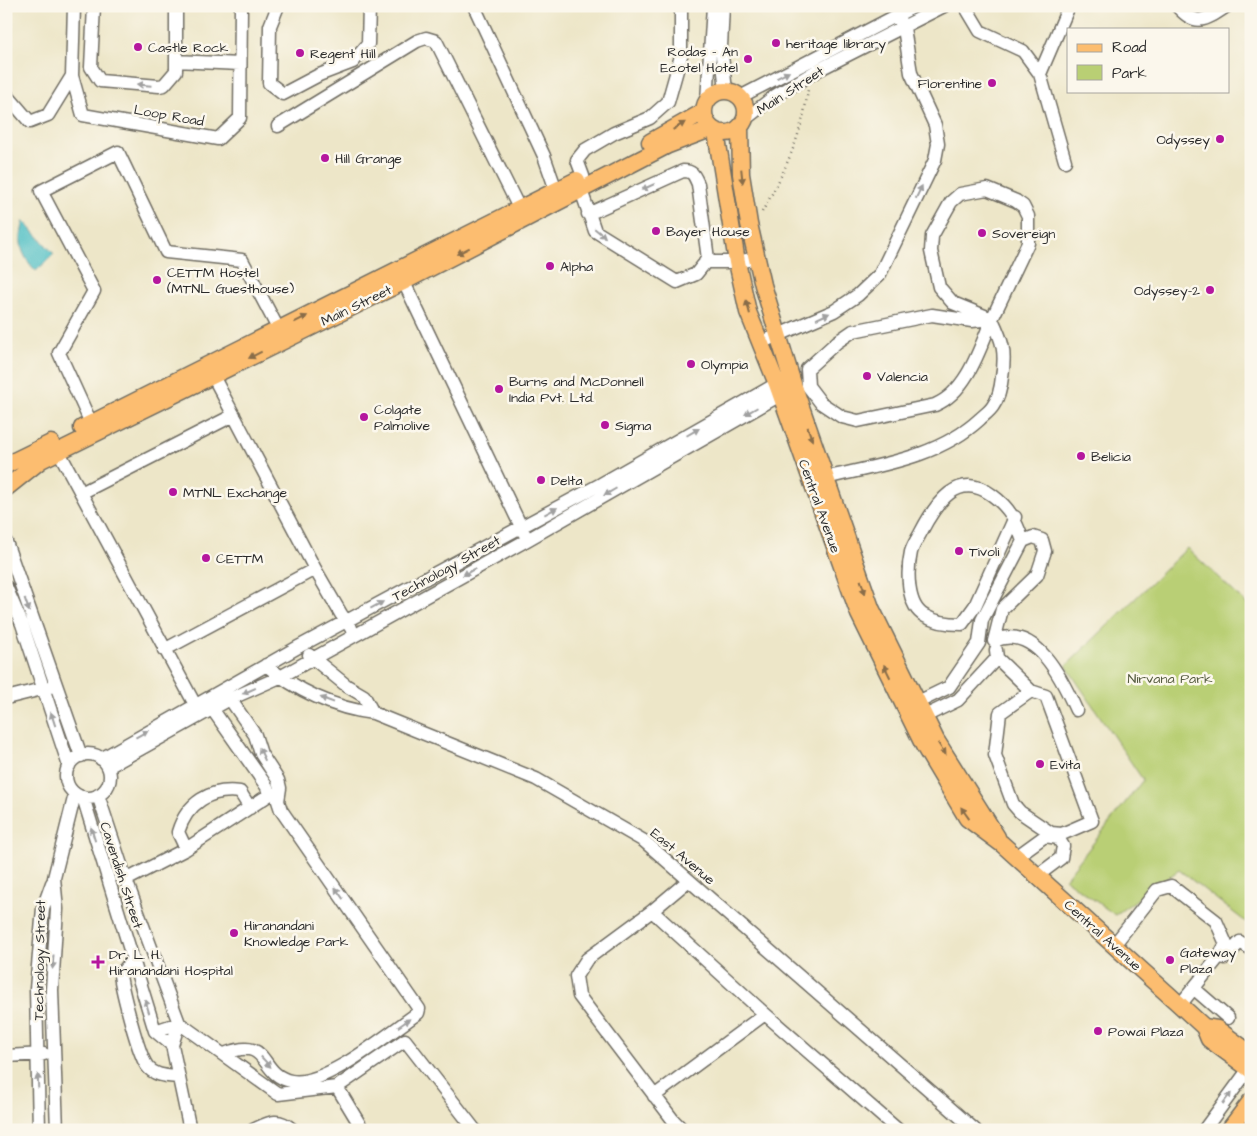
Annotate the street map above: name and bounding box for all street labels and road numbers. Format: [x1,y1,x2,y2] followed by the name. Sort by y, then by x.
[753,61,828,120] street label: Main Street
[132,100,206,132] street label: Loop Road
[318,280,396,332] street label: Main Street
[793,457,845,556] street label: Central Avenue
[389,531,504,607] street label: Technology Street
[94,819,148,931] street label: Cavendish Street
[646,824,719,890] street label: East Avenue
[1059,895,1146,976] street label: Central Avenue
[29,899,51,1021] street label: Technology Street

